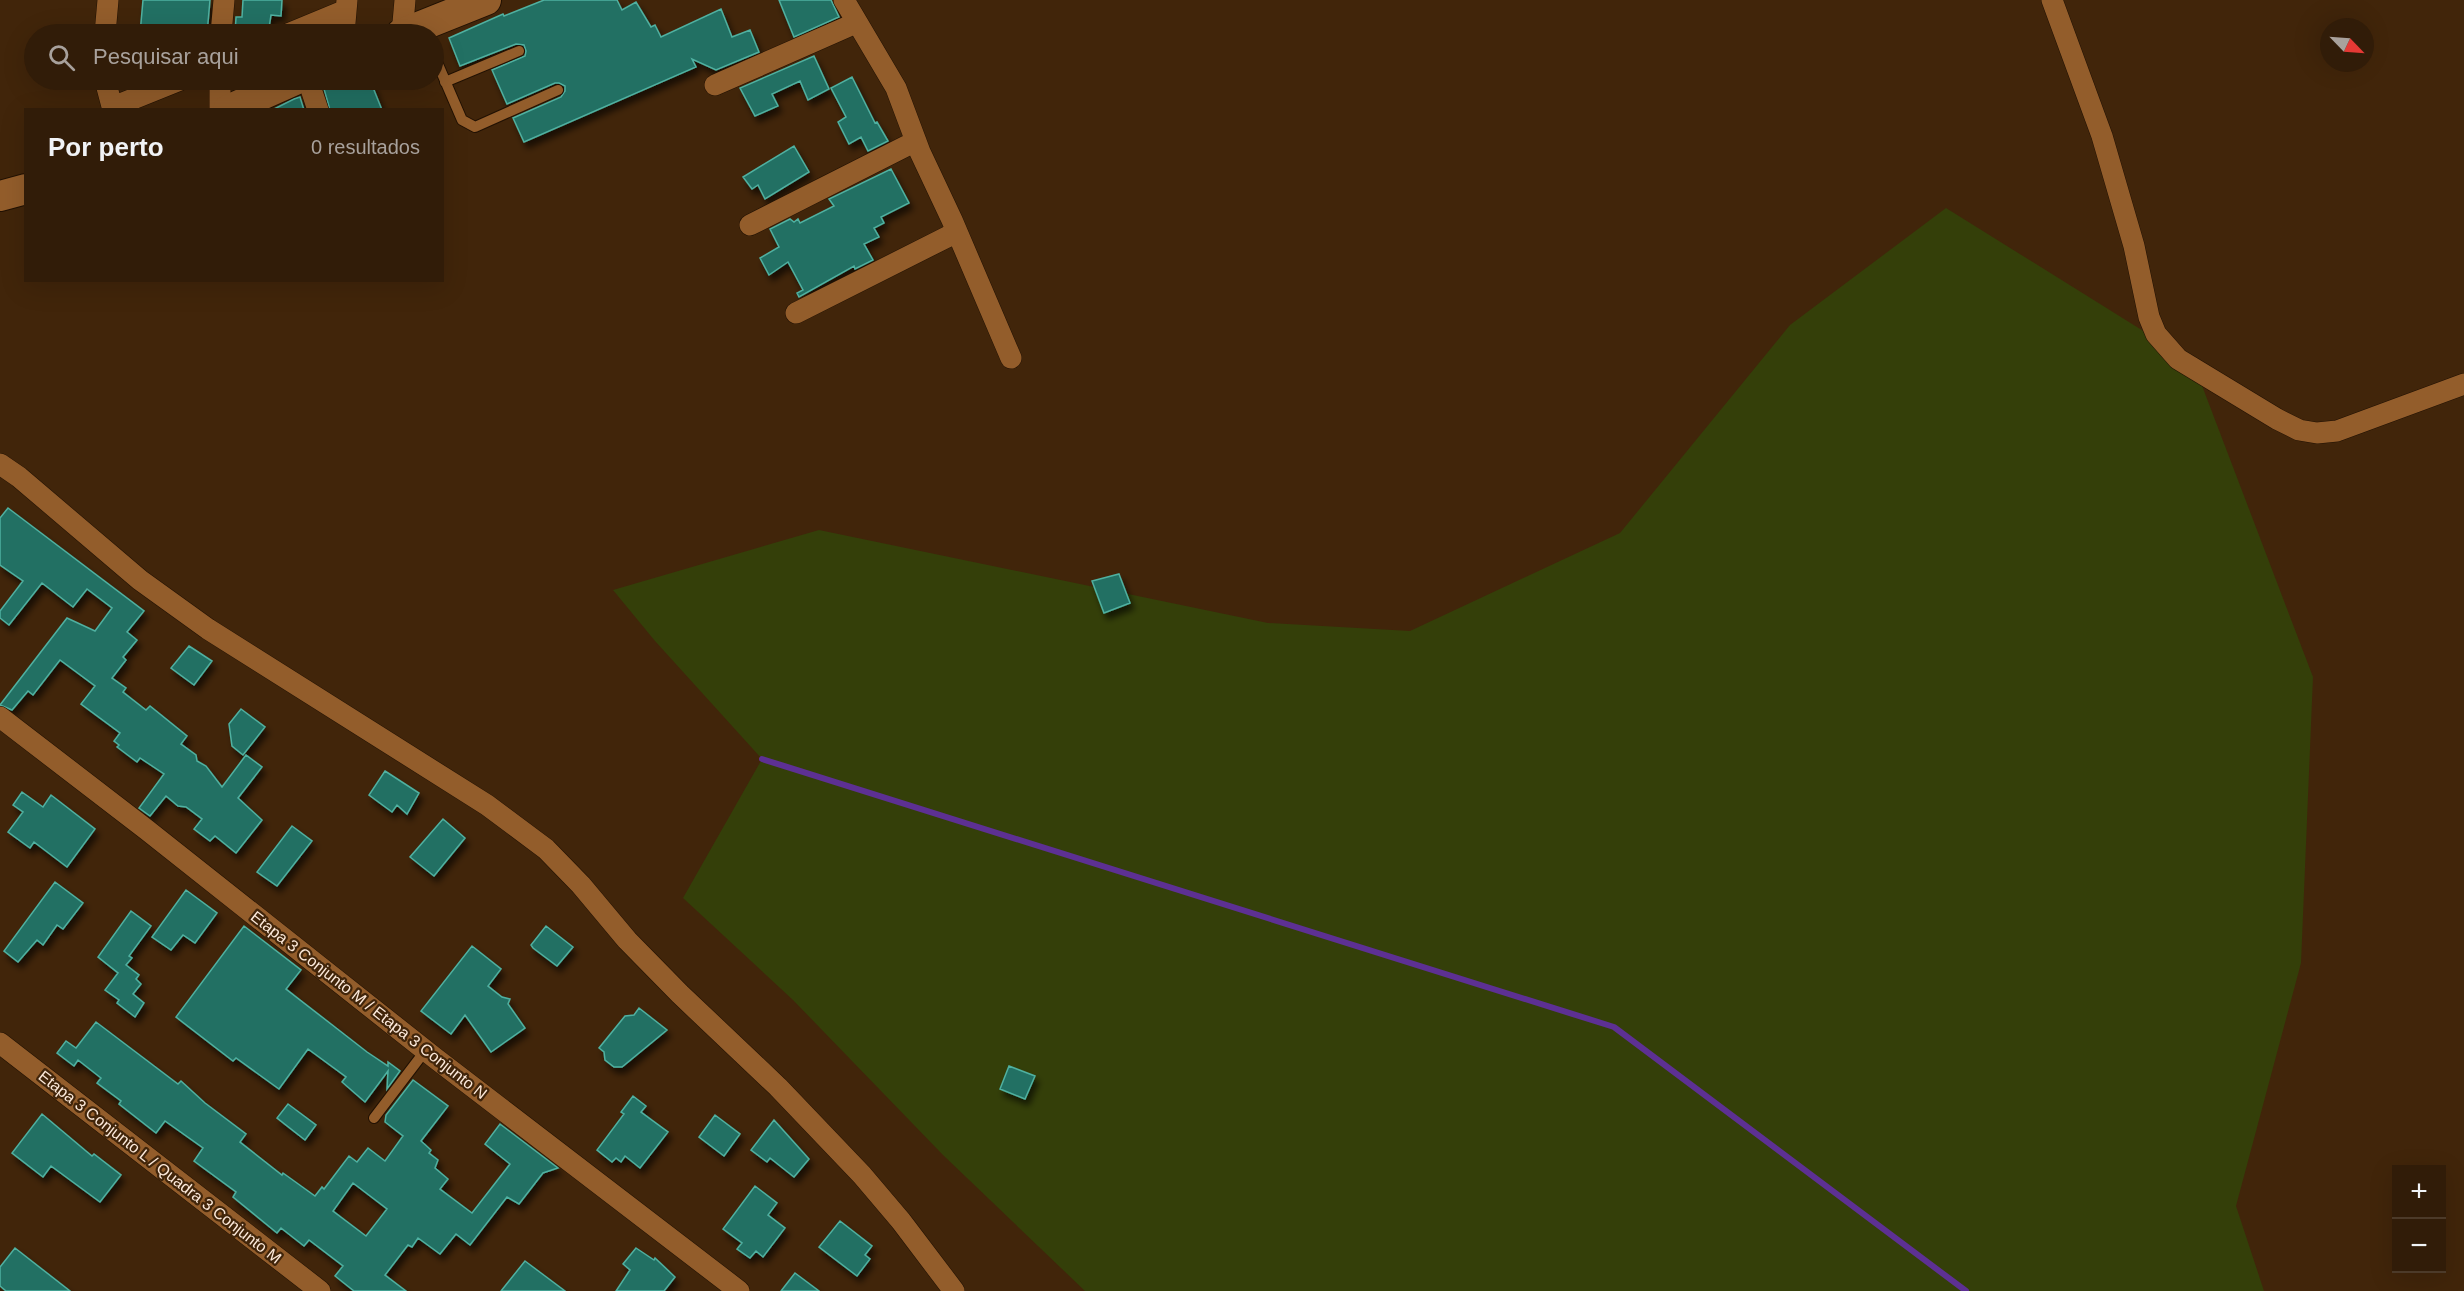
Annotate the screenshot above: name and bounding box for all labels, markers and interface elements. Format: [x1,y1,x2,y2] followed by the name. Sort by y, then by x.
[2320,18,2374,72] north arrow
[24,24,444,90] search box
[45,41,78,74] icon: search
[93,44,239,69] text: Pesquisar aqui
[48,132,164,162] text: Por perto
[311,136,420,158] text: 0 resultados
[248,908,490,1102] street label: Etapa 3 Conjunto M / Etapa 3 Conjunto N
[35,1067,285,1267] street label: Etapa 3 Conjunto L / Quadra 3 Conjunto M
[2392,1165,2446,1273] map controls
[2392,1165,2446,1219] button: +
[2392,1219,2446,1273] button: −

